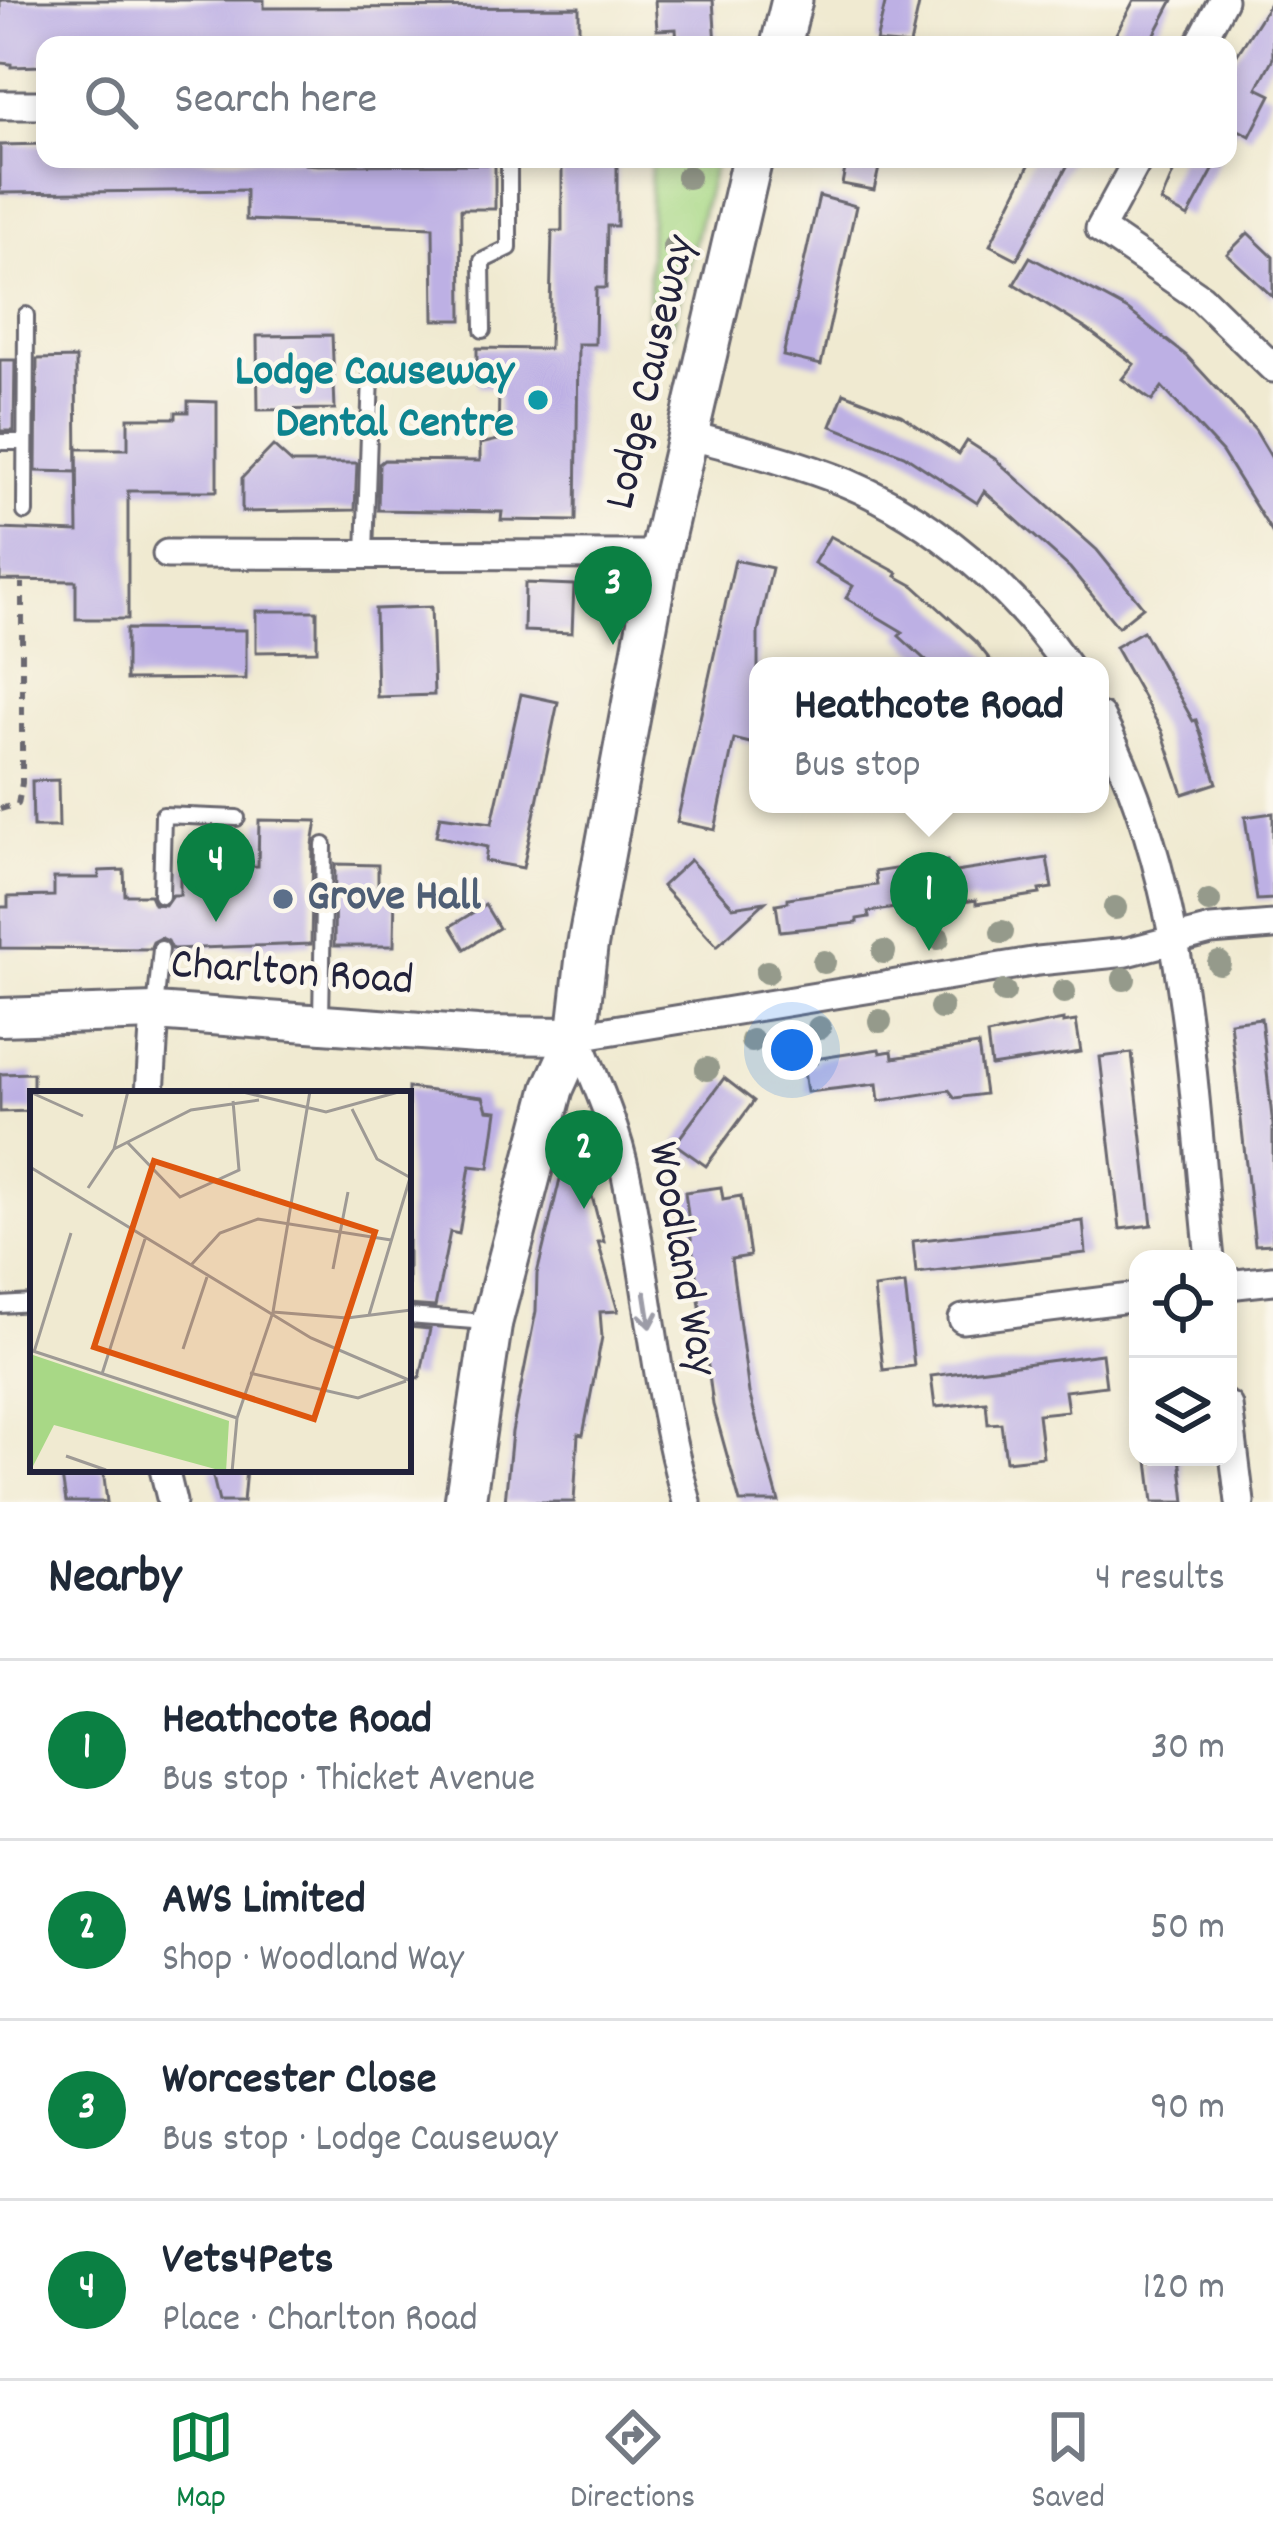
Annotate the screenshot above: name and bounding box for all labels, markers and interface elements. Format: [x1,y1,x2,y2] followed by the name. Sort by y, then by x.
[36,36,1237,168] search box
[78,69,144,135] icon: search
[174,70,377,134] text: Search here
[590,229,716,516] street label: Lodge Causeway
[235,342,516,458] place label: Lodge Causeway Dental Centre
[525,387,551,413] marker: Lodge Causeway Dental Centre
[574,546,652,645] pin: 3
[749,657,1109,813] popup
[794,676,1064,740] text: Heathcote Road
[794,740,921,795] text: Bus stop
[177,823,255,922] pin: 4
[890,852,968,951] pin: 1
[307,867,481,931] place label: Grove Hall
[270,886,296,912] marker: Grove Hall
[168,935,416,1015] street label: Charlton Road
[762,1020,822,1080] your location
[30,1091,411,1472] inset map
[545,1110,623,1209] pin: 2
[628,1137,732,1382] street label: Woodland Way
[1129,1250,1237,1466] map controls
[1129,1250,1237,1358] button: locate
[638,1290,661,1329] one-way arrow
[1129,1358,1237,1466] button: layers
[48,1544,181,1616] text: Nearby
[1095,1553,1225,1608] text: 4 results
[162,1690,432,1754] text: Heathcote Road
[83,1722,91,1777] text: 1
[1151,1722,1225,1777] text: 30 m
[162,1754,535,1809] text: Bus stop · Thicket Avenue
[162,1870,366,1934] text: AWS Limited
[78,1902,96,1957] text: 2
[1150,1902,1225,1957] text: 50 m
[162,1934,464,1989] text: Shop · Woodland Way
[162,2050,437,2114] text: Worcester Close
[78,2082,96,2137] text: 3
[1150,2082,1225,2137] text: 90 m
[162,2114,558,2169] text: Bus stop · Lodge Causeway
[162,2230,333,2294] text: Vets4Pets
[79,2262,95,2317] text: 4
[1142,2262,1225,2317] text: 120 m
[162,2294,478,2349] text: Place · Charlton Road
[168,2404,234,2523] tab: Map
[570,2404,695,2523] tab: Directions
[1031,2404,1105,2523] tab: Saved

